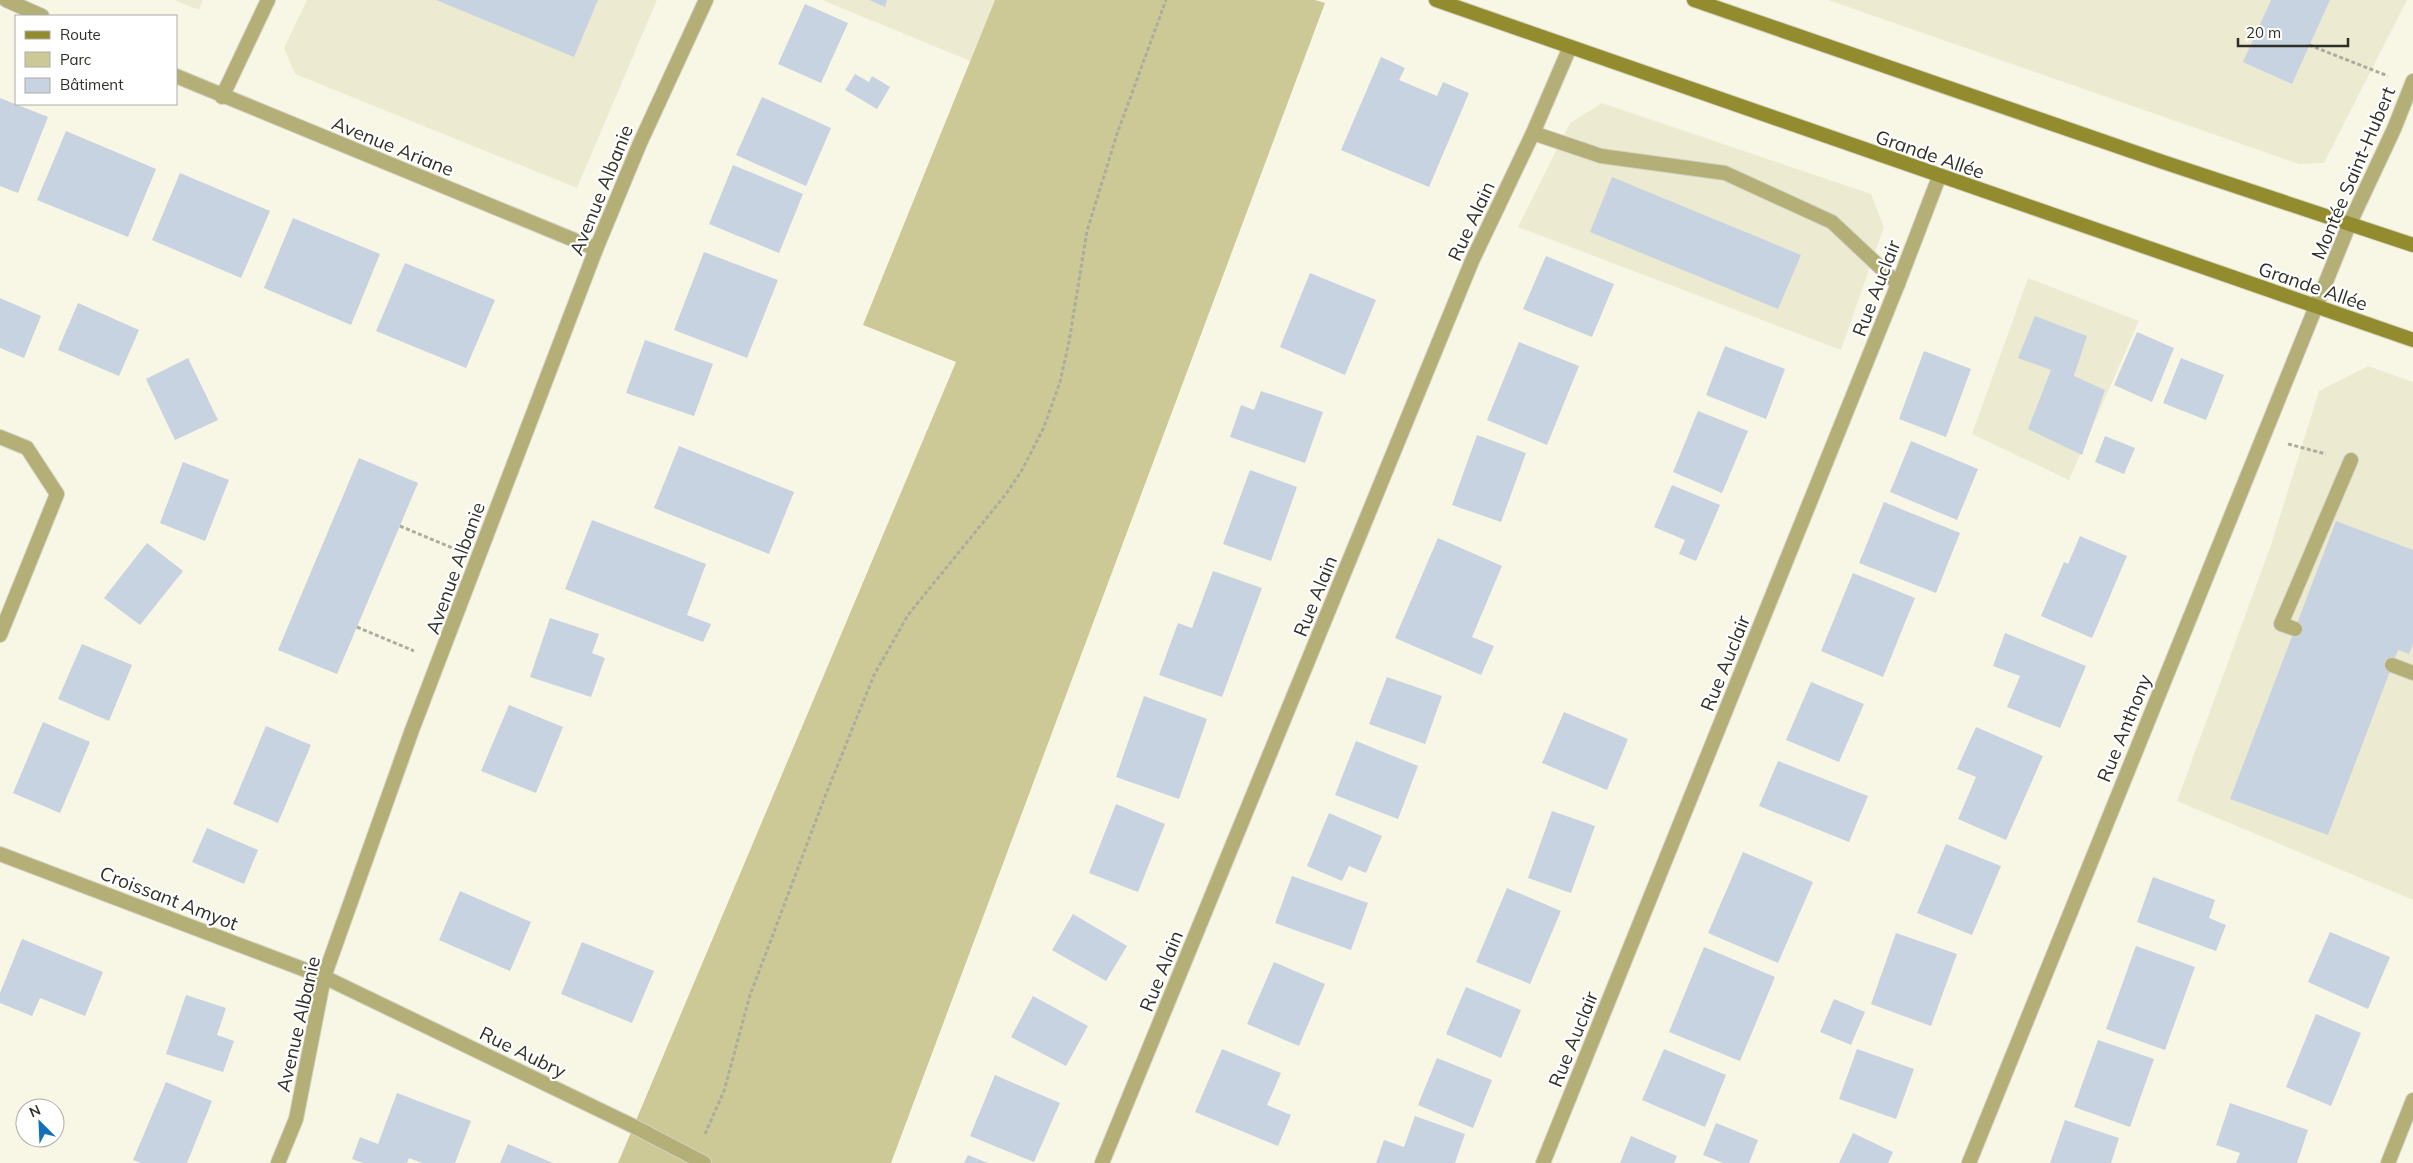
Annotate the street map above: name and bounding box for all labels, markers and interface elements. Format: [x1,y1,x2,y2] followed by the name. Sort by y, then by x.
[15,15,178,105] legend
[2238,15,2348,47] scale bar
[2246,23,2281,42] text: 20 m
[60,25,101,44] text: Route
[60,50,91,69] text: Parc
[60,75,123,94] text: Bâtiment
[2306,83,2400,263] street label: Montée Saint-Hubert
[329,111,457,181] street label: Avenue Ariane
[564,121,638,259] street label: Avenue Albanie
[1872,124,1988,184] street label: Grande Allée
[1442,177,1500,265] street label: Rue Alain
[1847,236,1905,339] street label: Rue Auclair
[2255,256,2371,316] street label: Grande Allée
[420,499,490,637] street label: Avenue Albanie
[1288,552,1342,640] street label: Rue Alain
[1695,612,1755,714] street label: Rue Auclair
[2091,671,2157,785] street label: Rue Anthony
[97,861,242,935] street label: Croissant Amyot
[1134,927,1188,1015] street label: Rue Alain
[271,954,325,1094] street label: Avenue Albanie
[1543,988,1603,1090] street label: Rue Auclair
[476,1021,570,1083] street label: Rue Aubry
[15,1098,65,1148] north arrow
[26,1101,43,1121] text: N

